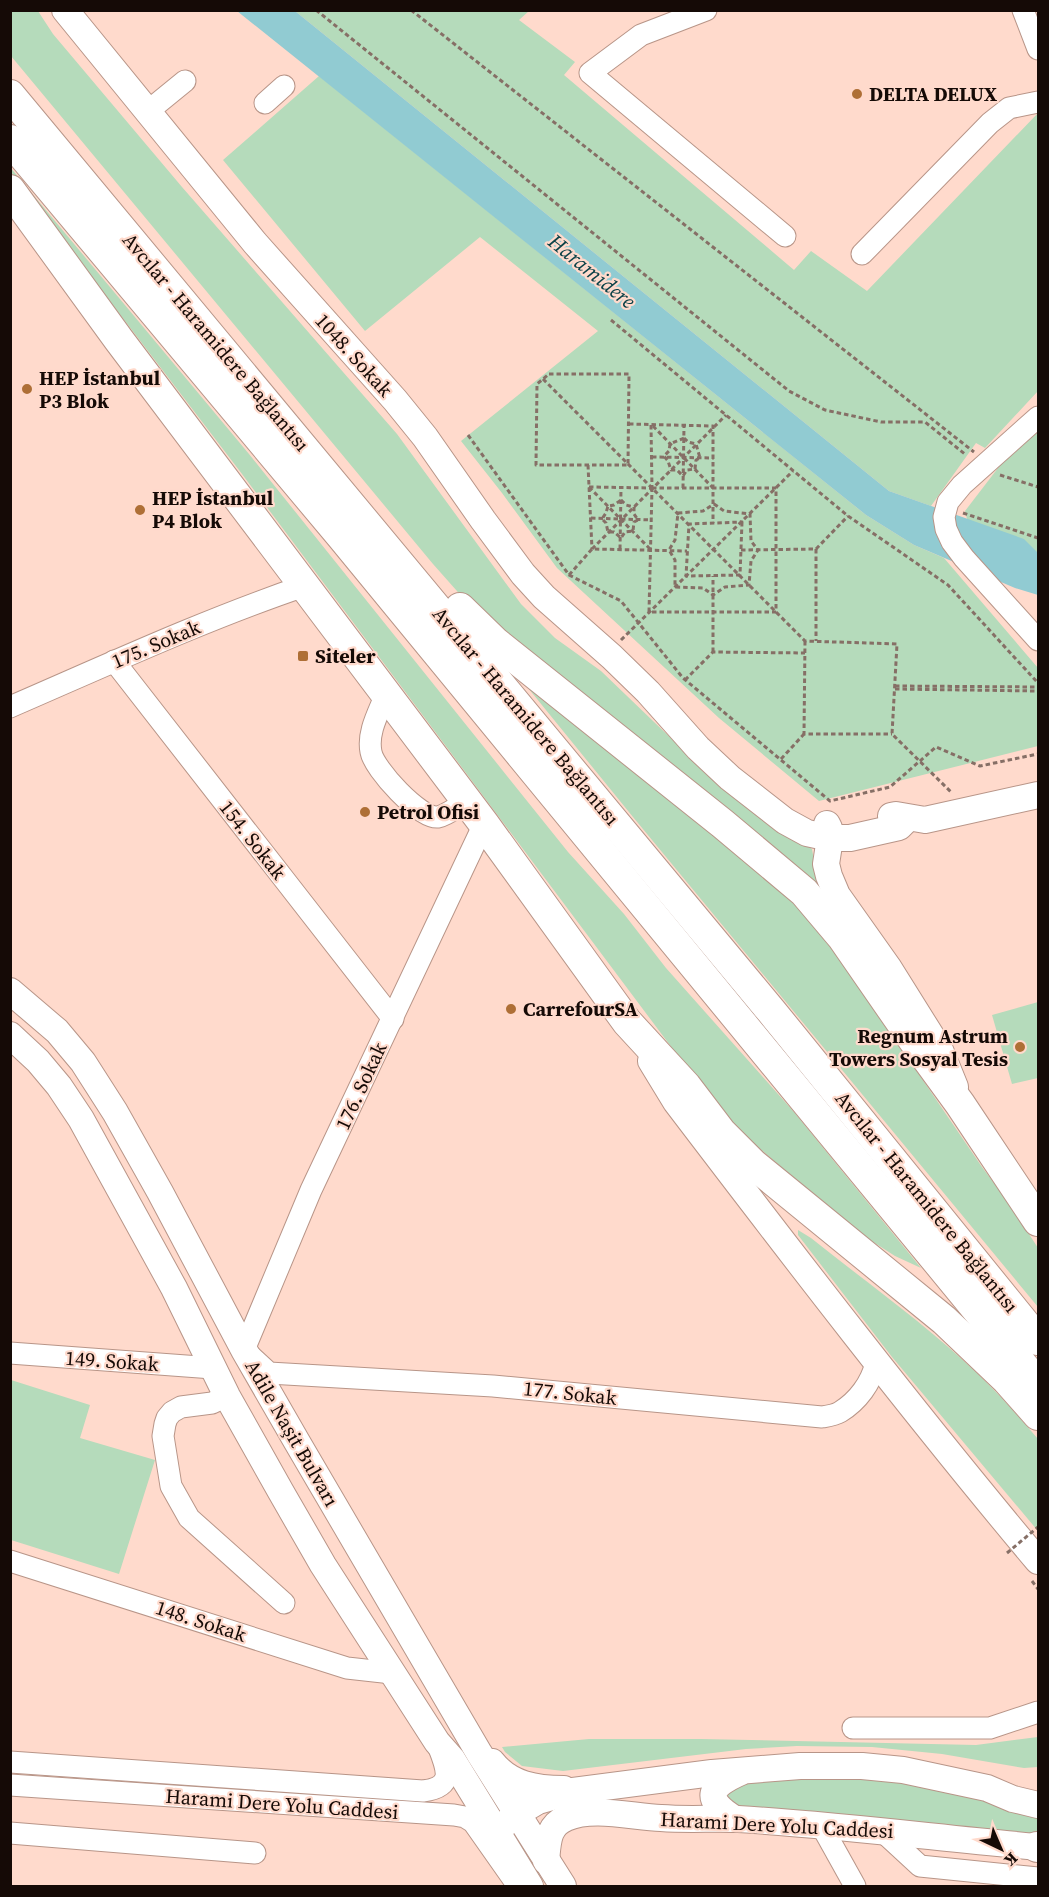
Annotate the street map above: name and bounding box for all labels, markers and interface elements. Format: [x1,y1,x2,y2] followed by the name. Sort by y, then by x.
[869,80,997,108] place label: DELTA DELUX
[850,87,864,101] marker: DELTA DELUX
[542,226,642,315] water label: Haramidere
[116,227,316,457] street label: Avcılar - Haramidere Bağlantısı
[309,307,399,403] street label: 1048. Sokak
[39,364,160,415] place label: HEP İstanbul P3 Blok
[20,382,34,396] marker: HEP İstanbul P3 Blok
[152,484,273,535] place label: HEP İstanbul P4 Blok
[133,503,147,517] marker: HEP İstanbul P4 Blok
[426,601,626,831] street label: Avcılar - Haramidere Bağlantısı
[107,613,205,675] street label: 175. Sokak
[315,642,376,670] place label: Siteler
[296,649,310,663] marker: Siteler
[213,794,293,886] street label: 154. Sokak
[377,798,479,826] place label: Petrol Ofisi
[358,805,372,819] marker: Petrol Ofisi
[523,995,639,1023] place label: CarrefourSA
[504,1002,518,1016] marker: CarrefourSA
[829,1022,1008,1073] place label: Regnum Astrum Towers Sosyal Tesis
[329,1038,394,1134] street label: 176. Sokak
[1013,1040,1027,1054] marker: Regnum Astrum Towers Sosyal Tesis
[829,1085,1025,1319] street label: Avcılar - Haramidere Bağlantısı
[64,1344,160,1378] street label: 149. Sokak
[239,1354,345,1512] street label: Adile Naşit Bulvarı
[522,1374,618,1412] street label: 177. Sokak
[152,1593,250,1649] street label: 148. Sokak
[165,1782,399,1826] street label: Harami Dere Yolu Caddesi
[660,1805,894,1845] street label: Harami Dere Yolu Caddesi
[971,1819,1031,1879] north arrow
[999,1848,1023,1872] text: K

